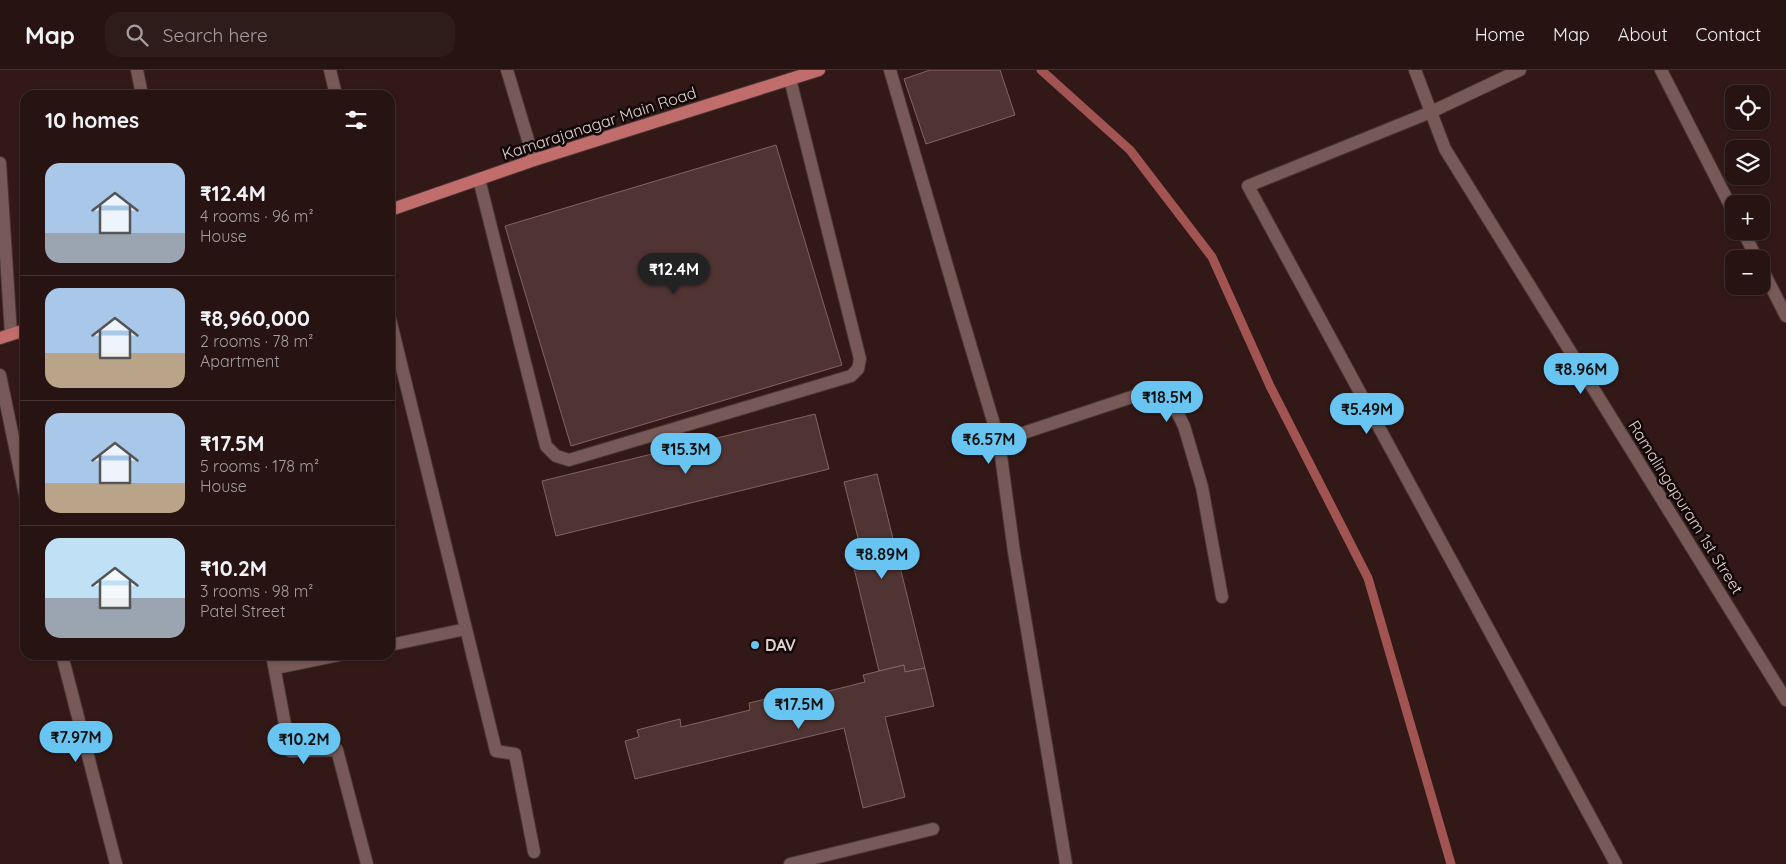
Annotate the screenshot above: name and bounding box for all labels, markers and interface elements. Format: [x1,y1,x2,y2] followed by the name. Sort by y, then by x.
[105,12,455,57] search box
[25,20,75,50] text: Map
[123,21,151,49] icon: search
[163,23,268,47] text: Search here
[1475,23,1525,46] text: Home
[1553,23,1590,46] text: Map
[1618,23,1668,46] text: About
[1696,23,1761,46] text: Contact
[499,82,699,164] street label: Kamarajanagar Main Road
[1725,85,1770,295] map controls
[1725,85,1770,130] button: locate
[342,106,370,134] icon: filters
[45,107,139,133] text: 10 homes
[1725,140,1770,185] button: layers
[200,180,266,206] text: ₹12.4M
[85,183,145,243] icon: home
[1725,195,1770,240] button: +
[200,206,313,226] text: 4 rooms · 96 m²
[200,226,247,246] text: House
[1725,250,1770,295] button: −
[633,252,715,295] pin: ₹12.4M
[649,259,699,279] text: ₹12.4M
[200,305,310,331] text: ₹8,960,000
[85,308,145,368] icon: home
[200,331,313,351] text: 2 rooms · 78 m²
[200,351,280,371] text: Apartment
[1540,352,1622,395] pin: ₹8.96M
[1555,359,1607,379] text: ₹8.96M
[1126,380,1208,423] pin: ₹18.5M
[1142,387,1192,407] text: ₹18.5M
[1326,392,1408,435] pin: ₹5.49M
[1341,399,1393,419] text: ₹5.49M
[1624,416,1748,598] street label: Ramalingapuram 1st Street
[948,422,1030,465] pin: ₹6.57M
[963,429,1015,449] text: ₹6.57M
[200,430,264,456] text: ₹17.5M
[645,432,727,475] pin: ₹15.3M
[85,433,145,493] icon: home
[661,439,711,459] text: ₹15.3M
[200,456,319,476] text: 5 rooms · 178 m²
[200,476,247,496] text: House
[841,538,923,580] pin: ₹8.89M
[856,544,908,564] text: ₹8.89M
[200,555,267,581] text: ₹10.2M
[85,558,145,618] icon: home
[200,581,313,601] text: 3 rooms · 98 m²
[200,601,285,621] text: Patel Street
[765,635,796,655] place label: DAV
[749,639,761,651] marker: DAV
[758,688,840,730] pin: ₹17.5M
[774,694,824,714] text: ₹17.5M
[35,720,117,763] pin: ₹7.97M
[263,722,345,765] pin: ₹10.2M
[51,727,102,747] text: ₹7.97M
[278,729,330,749] text: ₹10.2M

